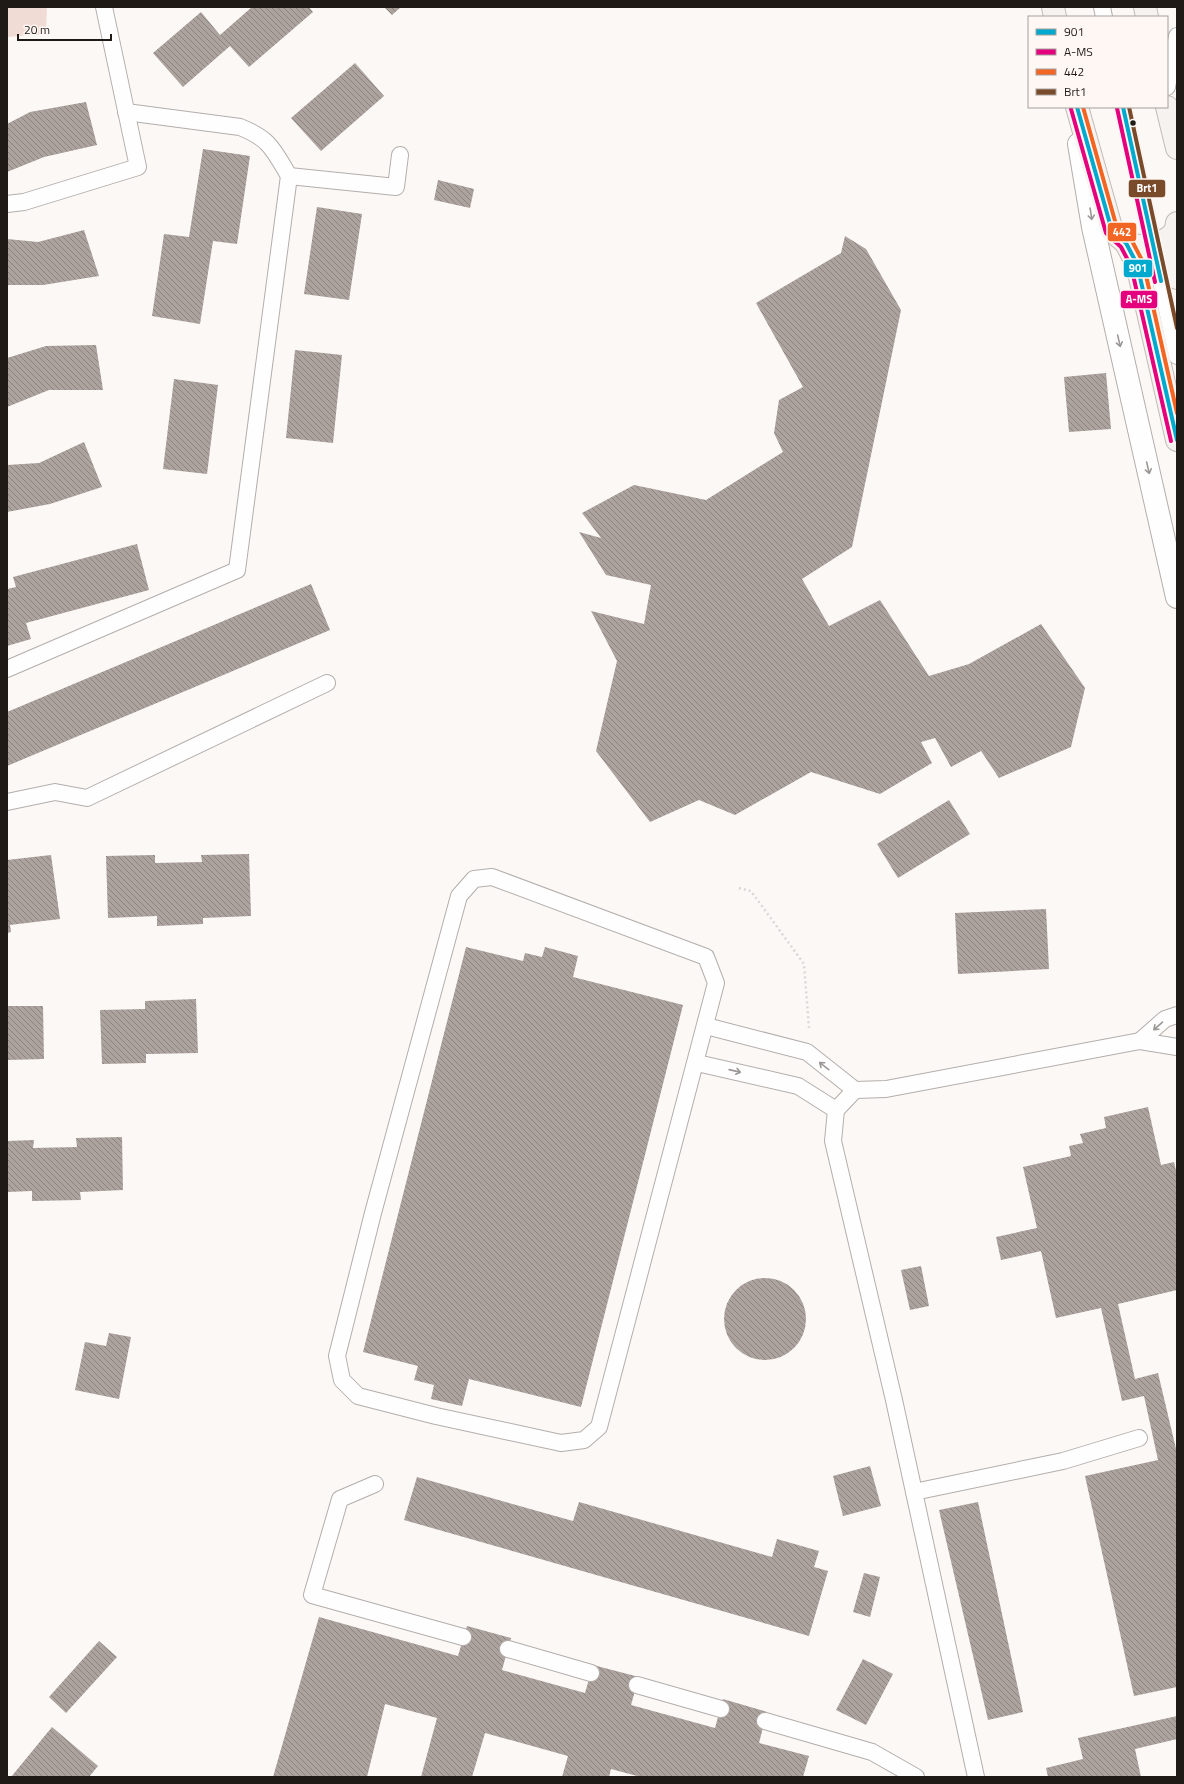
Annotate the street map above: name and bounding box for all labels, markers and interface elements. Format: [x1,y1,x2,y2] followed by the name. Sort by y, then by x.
[18,16,111,42] scale bar
[1028,16,1168,108] legend
[24,20,50,39] text: 20 m
[1064,22,1084,41] text: 901
[1064,42,1093,61] text: A-MS
[1064,62,1084,81] text: 442
[1064,82,1086,101] text: Brt1
[1128,118,1138,128] unlabelled marker
[1128,179,1166,198] line badge: Brt1
[1137,180,1157,196] text: Brt1
[1087,208,1095,221] one-way arrow
[1107,222,1137,242] line badge: 442
[1113,224,1131,240] text: 442
[1123,259,1153,278] line badge: 901
[1129,260,1147,276] text: 901
[1120,290,1158,309] line badge: A-MS
[1126,291,1152,307] text: A-MS
[1116,335,1124,348] one-way arrow
[1144,461,1152,474] one-way arrow
[1152,1022,1163,1031] one-way arrow
[819,1062,830,1070] one-way arrow
[728,1068,741,1076] one-way arrow

